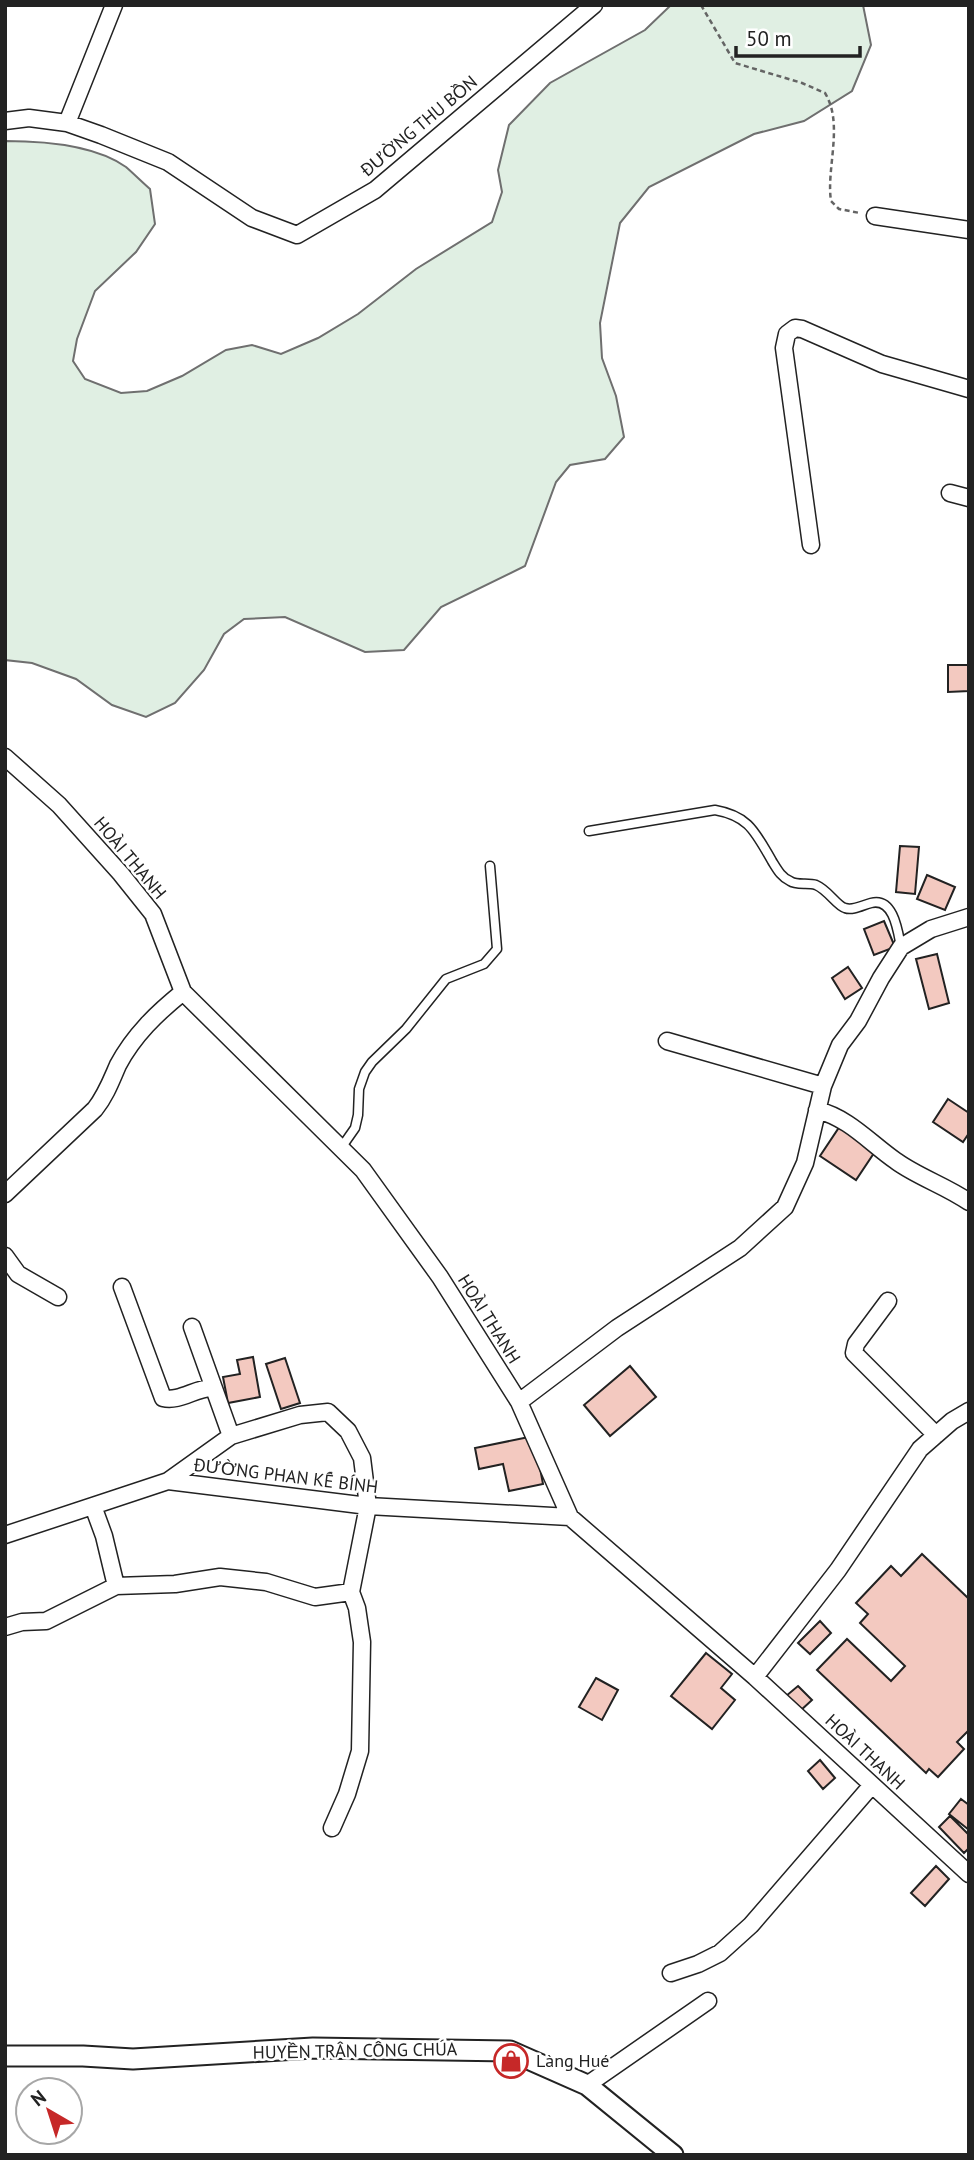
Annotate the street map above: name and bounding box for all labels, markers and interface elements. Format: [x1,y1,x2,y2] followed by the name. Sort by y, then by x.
[736,14,860,58] scale bar
[746,25,792,52] text: 50 m
[355,70,482,182] street label: ĐƯỜNG THU BỒN
[89,812,172,904] street label: HOÀI THANH
[453,1270,526,1368] street label: HOÀI THANH
[192,1453,380,1498] street label: ĐƯỜNG PHAN KẾ BÍNH
[821,1709,910,1794] street label: HOÀI THANH
[252,2037,458,2064] street label: HUYỀN TRÂN CÔNG CHÚA
[492,2042,530,2080] shop icon: Làng Hué
[536,2049,610,2072] place label: Làng Hué
[14,2076,84,2146] north arrow
[26,2085,51,2111] text: N

